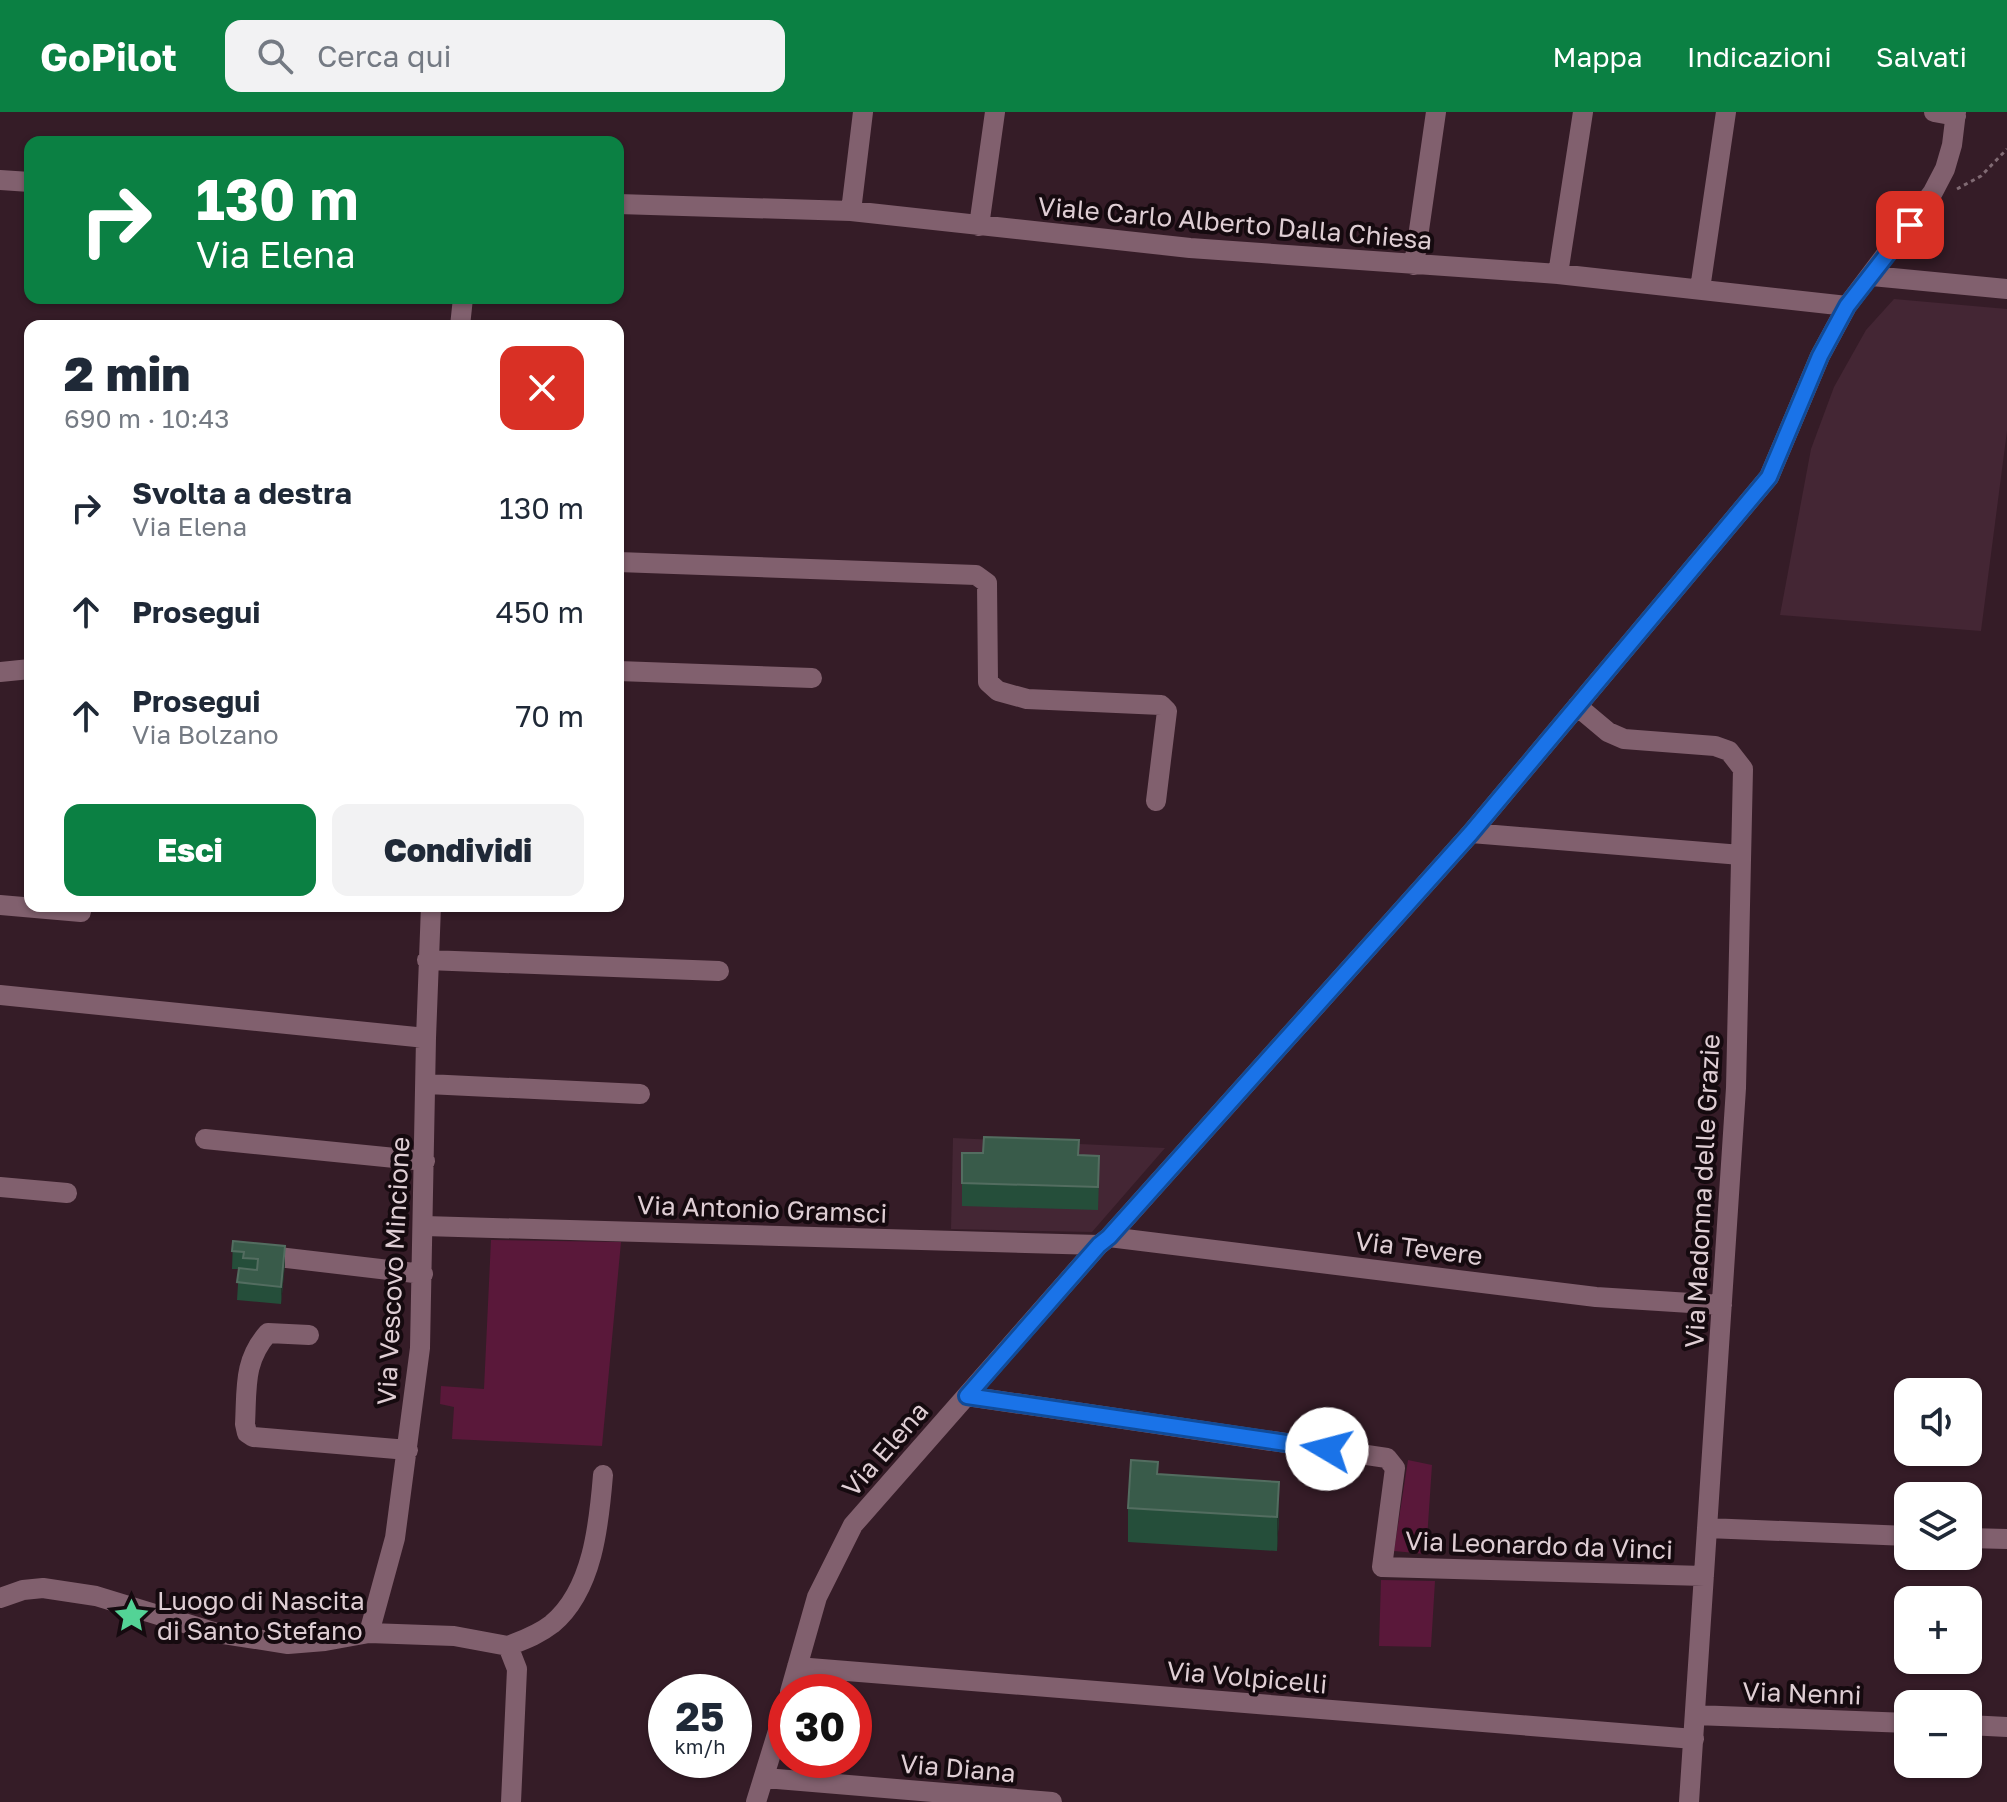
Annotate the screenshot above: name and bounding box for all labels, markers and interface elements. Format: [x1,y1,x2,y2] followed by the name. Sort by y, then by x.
[225,20,785,92] search box
[40,34,177,79] text: GoPilot
[253,34,297,78] icon: search
[317,38,452,74] text: Cerca qui
[1552,40,1643,73] text: Mappa
[1687,40,1832,73] text: Indicazioni
[1876,40,1967,73] text: Salvati
[196,165,358,232] text: 130 m
[64,168,168,272] icon: right
[1037,190,1433,256] street label: Viale Carlo Alberto Dalla Chiesa
[1876,191,1944,259] pin
[1888,203,1932,247] icon: arrive
[196,233,356,276] text: Via Elena
[64,344,190,402] text: 2 min
[500,346,584,430] button: close
[64,403,230,434] text: 690 m · 10:43
[132,475,352,511] text: Svolta a destra
[64,486,108,530] icon: right
[499,490,584,526] text: 130 m
[132,511,247,542] text: Via Elena
[64,590,108,634] icon: ahead
[132,594,260,630] text: Prosegui
[496,594,584,630] text: 450 m
[132,683,260,719] text: Prosegui
[64,694,108,738] icon: ahead
[515,698,584,734] text: 70 m
[132,719,279,750] text: Via Bolzano
[64,804,316,896] button: Esci
[332,804,584,896] button: Condividi
[1678,1033,1726,1349] street label: Via Madonna delle Grazie
[370,1136,416,1406] street label: Via Vescovo Mincione
[636,1189,888,1229] street label: Via Antonio Gramsci
[1354,1225,1484,1271] street label: Via Tevere
[1894,1378,1982,1778] map controls
[1894,1378,1982,1466] button: sound
[835,1395,935,1503] street label: Via Elena
[1285,1407,1369,1491] position arrow
[1894,1482,1982,1570] button: layers
[1404,1525,1674,1565] street label: Via Leonardo da Vinci
[157,1585,365,1646] place label: Luogo di Nascita di Santo Stefano
[1894,1586,1982,1674] button: +
[112,1596,150,1634] place icon: Luogo di Nascita di Santo Stefano
[1165,1655,1329,1699] street label: Via Volpicelli
[768,1674,872,1778] speed limit sign: 30
[1742,1675,1862,1711] street label: Via Nenni
[1894,1690,1982,1778] button: −
[676,1692,724,1740] text: 25
[675,1734,725,1758] text: km/h
[899,1747,1017,1789] street label: Via Diana

